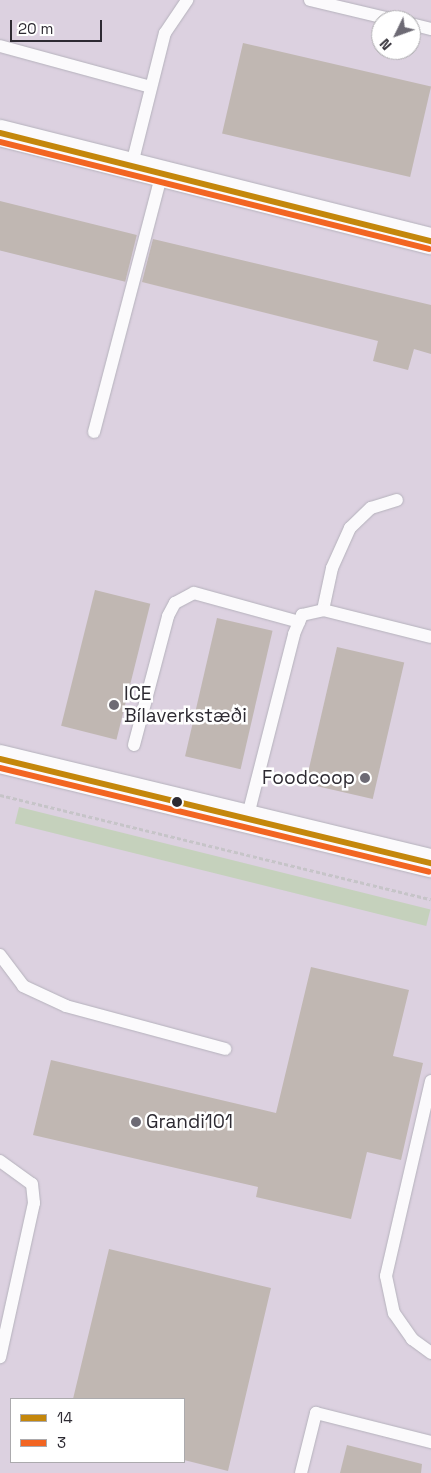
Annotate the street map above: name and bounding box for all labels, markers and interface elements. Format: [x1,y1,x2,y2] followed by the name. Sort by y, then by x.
[12,10,105,42] scale bar
[371,10,421,60] north arrow
[18,19,53,38] text: 20 m
[376,35,395,54] text: N
[124,683,247,727] place label: ICE Bílaverkstæði
[108,699,120,711] marker: ICE Bílaverkstæði
[262,767,355,789] place label: Foodcoop
[359,772,371,784] marker: Foodcoop
[172,797,182,807] unlabelled marker
[146,1111,233,1133] place label: Grandi101
[130,1116,142,1128] marker: Grandi101
[10,1398,185,1463] legend
[57,1408,73,1427] text: 14
[57,1433,66,1452] text: 3

